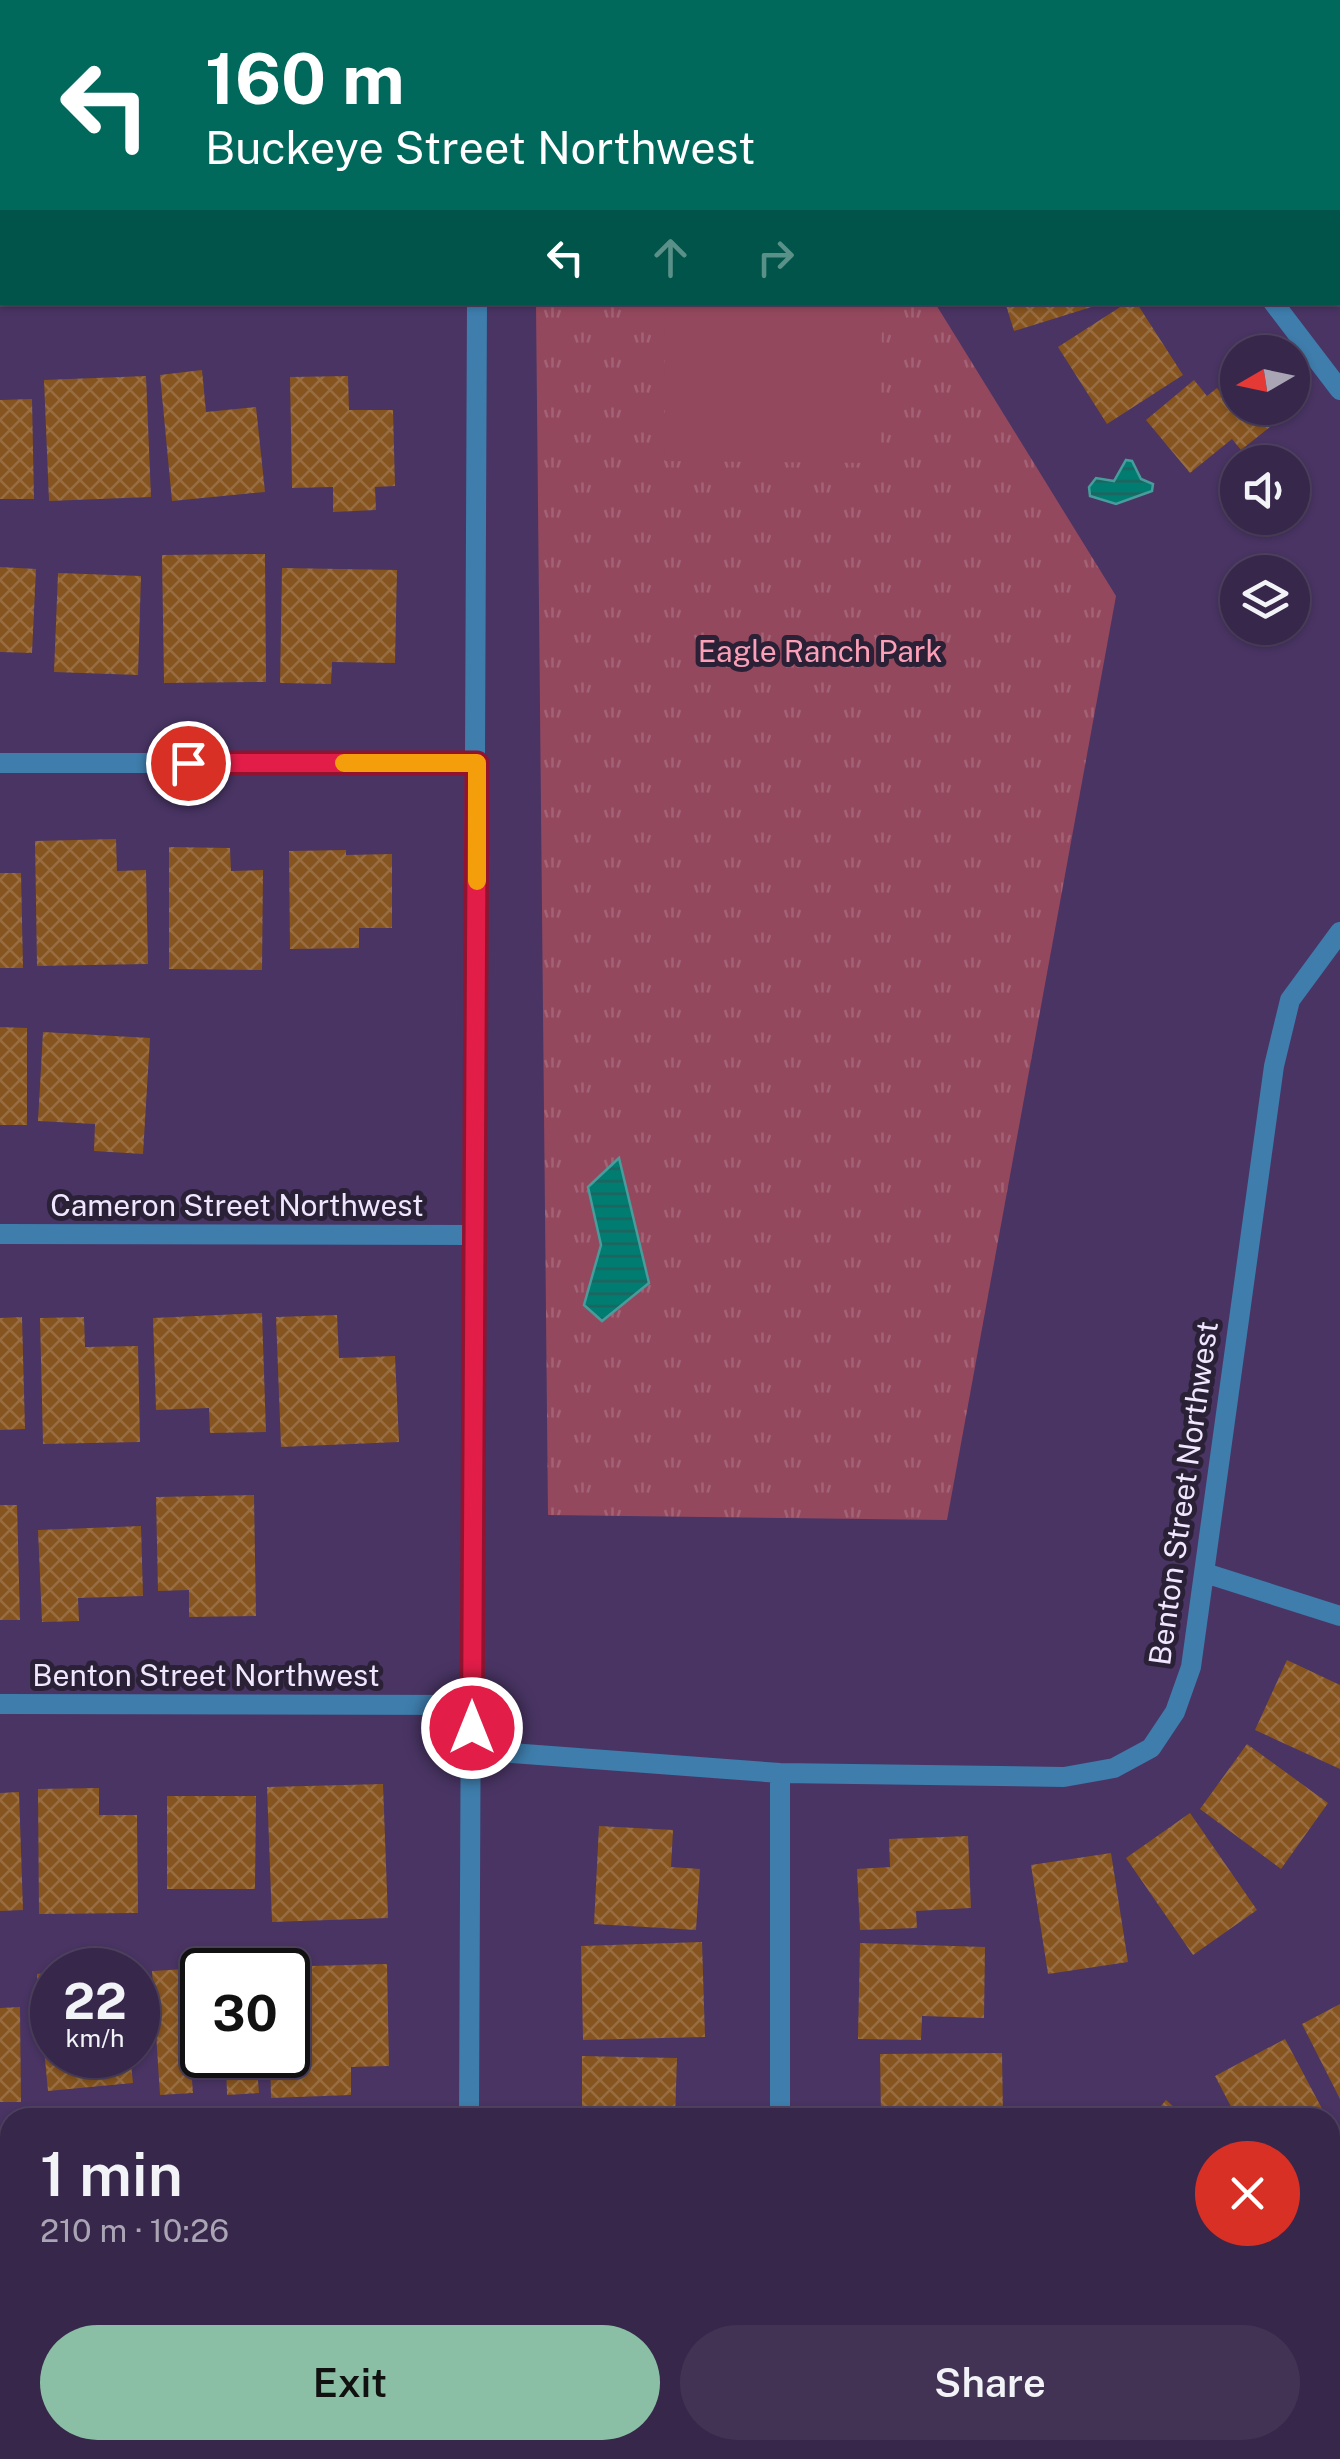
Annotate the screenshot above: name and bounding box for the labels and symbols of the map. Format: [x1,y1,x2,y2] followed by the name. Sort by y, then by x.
[1220,335,1310,425] north arrow
[698,633,942,669] park label: Eagle Ranch Park
[146,721,231,806] pin
[50,1187,424,1223] street label: Cameron Street Northwest
[1141,1319,1225,1667] street label: Benton Street Northwest
[32,1657,380,1693] street label: Benton Street Northwest
[420,1676,524,1780] position arrow
[180,1948,310,2078] speed limit sign: 30

